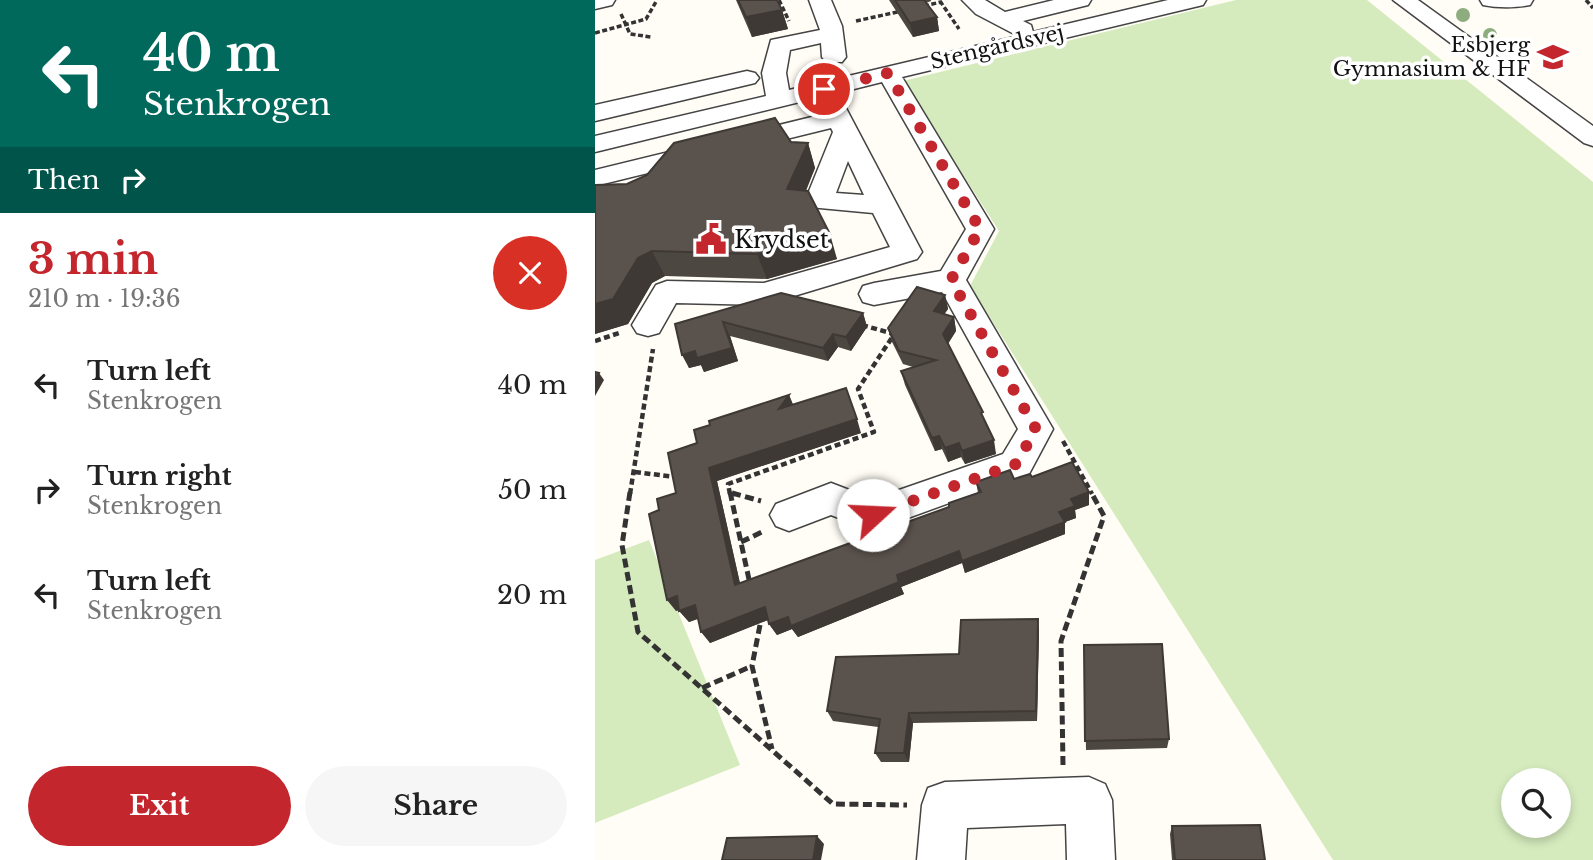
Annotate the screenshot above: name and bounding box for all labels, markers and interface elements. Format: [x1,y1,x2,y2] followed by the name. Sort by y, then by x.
[928,19,1066,75] street label: Stengårdsvej
[143,23,280,84] text: 40 m
[28,28,119,119] icon: left
[1333,32,1530,82] place label: Esbjerg Gymnasium & HF
[1536,40,1570,74] school or university icon: Esbjerg Gymnasium & HF
[794,59,854,119] pin
[805,70,843,108] icon: arrive
[143,84,331,124] text: Stenkrogen
[114,161,152,199] icon: right
[28,164,100,196] text: Then
[694,222,728,256] public building icon: Krydset
[734,225,829,254] place label: Krydset
[28,233,158,285] text: 3 min
[493,236,567,310] button: close
[28,285,180,313] text: 210 m · 19:36
[87,355,211,387] text: Turn left
[28,366,66,404] icon: left
[498,369,567,401] text: 40 m
[87,387,222,415] text: Stenkrogen
[87,460,232,492] text: Turn right
[28,471,66,509] icon: right
[498,474,567,506] text: 50 m
[836,478,910,552] position arrow
[87,492,222,520] text: Stenkrogen
[87,565,211,597] text: Turn left
[28,576,66,614] icon: left
[497,579,567,611] text: 20 m
[87,597,222,625] text: Stenkrogen
[28,766,291,846] button: Exit
[305,766,567,846] button: Share
[1501,768,1571,838] map controls
[1501,768,1571,838] button: search

